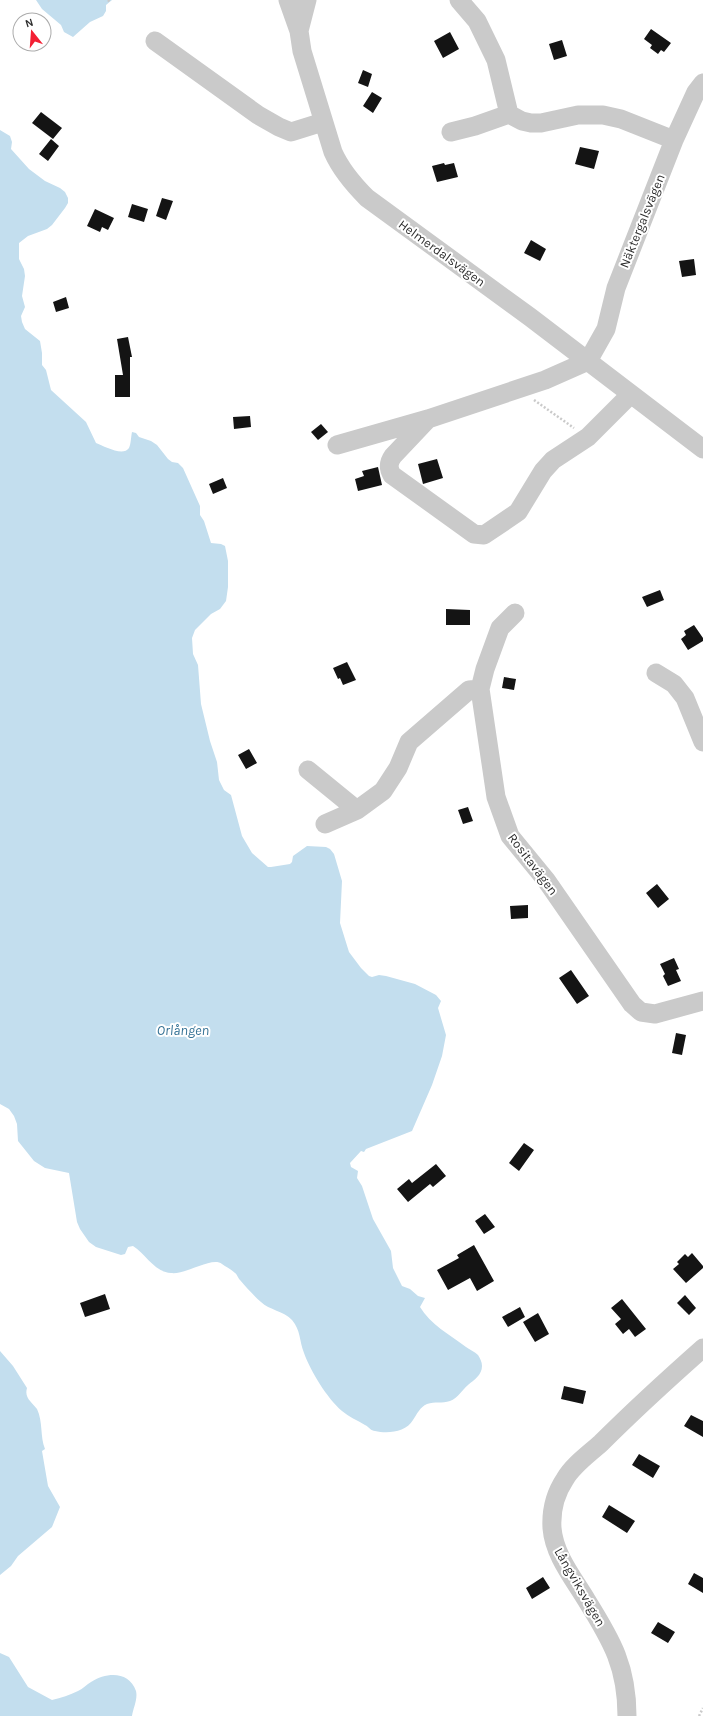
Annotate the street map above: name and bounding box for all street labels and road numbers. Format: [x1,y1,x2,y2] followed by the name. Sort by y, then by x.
[616,172,668,270] street label: Näktergalsvägen
[396,217,488,289] street label: Helmerdalsvägen
[505,830,561,898] street label: Rositavägen
[551,1545,609,1629] street label: Långviksvägen

